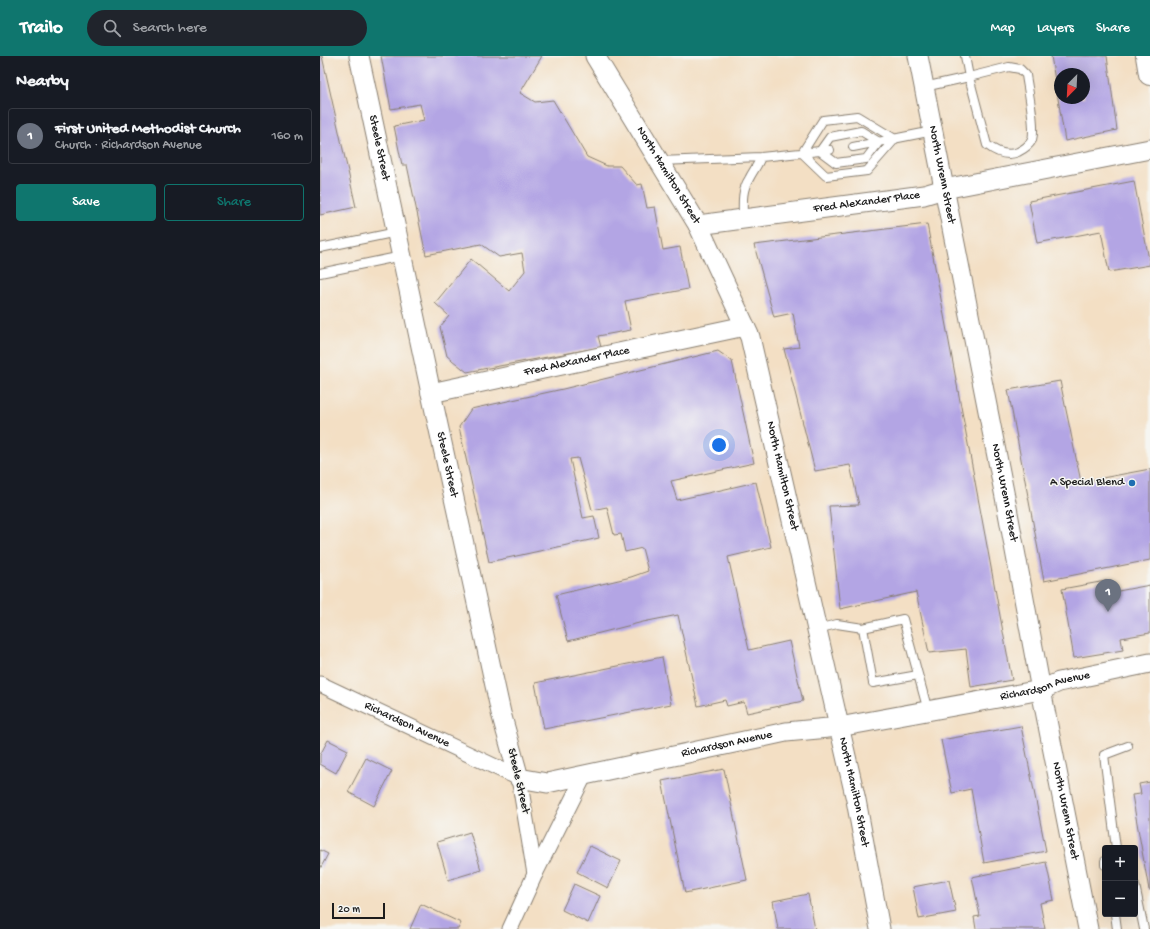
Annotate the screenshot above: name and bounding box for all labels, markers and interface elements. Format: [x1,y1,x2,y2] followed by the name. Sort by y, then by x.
[87,10,367,46] search box
[20,17,63,40] text: Trailo
[101,17,123,39] icon: search
[133,19,207,37] text: Search here
[991,20,1015,37] text: Map
[1037,20,1074,37] text: Layers
[1096,20,1130,37] text: Share
[1054,68,1090,104] north arrow
[16,72,69,92] text: Nearby
[365,114,393,183] street label: Steele Street
[55,120,241,138] text: First United Methodist Church
[633,124,703,228] street label: North Hamilton Street
[925,125,958,226] street label: North Wrenn Street
[27,129,33,144] text: 1
[271,129,303,144] text: 160 m
[55,138,202,153] text: Church · Richardson Avenue
[16,184,156,221] button: Save
[164,184,304,221] button: Share
[811,189,922,217] street label: Fred Alexander Place
[522,344,632,380] street label: Fred Alexander Place
[763,420,801,533] street label: North Hamilton Street
[433,431,461,500] street label: Steele Street
[709,435,729,455] your location
[988,442,1020,544] street label: North Wrenn Street
[1050,476,1125,490] place label: A Special Blend
[1127,478,1137,488] marker: A Special Blend
[1095,579,1121,612] pin: 1
[999,669,1092,704] street label: Richardson Avenue
[362,699,452,751] street label: Richardson Avenue
[680,728,774,761] street label: Richardson Avenue
[835,736,872,849] street label: North Hamilton Street
[504,747,533,816] street label: Steele Street
[1048,761,1081,862] street label: North Wrenn Street
[1102,845,1138,917] map controls
[1102,845,1138,881] button: +
[1102,881,1138,917] button: −
[332,901,385,920] scale bar
[338,904,360,916] text: 20 m

